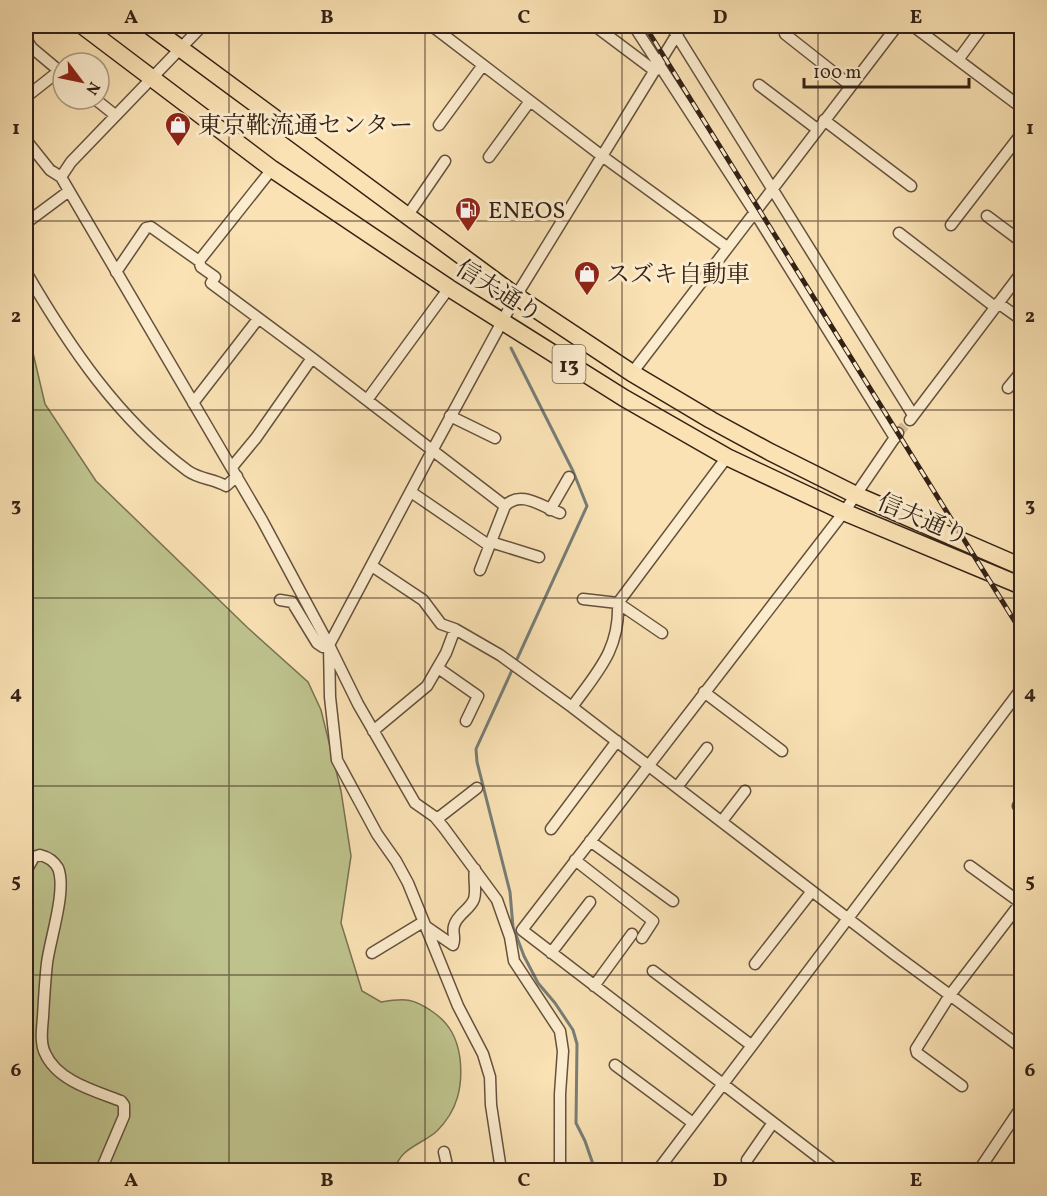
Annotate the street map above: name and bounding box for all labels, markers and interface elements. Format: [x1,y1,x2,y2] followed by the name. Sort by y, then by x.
[124,4,138,32] text: A
[320,4,334,32] text: B
[518,4,531,32] text: C
[713,4,727,32] text: D
[910,4,922,32] text: E
[51,51,111,111] north arrow
[804,51,969,89] scale bar
[813,61,862,86] text: 100 m
[79,77,104,99] text: N
[163,110,193,148] shop icon: 東京靴流通センター
[198,110,413,144] place label: 東京靴流通センター
[12,115,20,143] text: 1
[1026,115,1034,143] text: 1
[453,195,483,233] fuel station icon: ENEOS
[488,195,565,229] place label: ENEOS
[448,253,548,333] street label: 信夫通り
[572,259,602,297] shop icon: スズキ自動車
[606,259,750,293] place label: スズキ自動車
[11,303,21,331] text: 2
[1025,303,1035,331] text: 2
[552,345,586,383] road number: 13
[871,486,973,555] street label: 信夫通り
[11,492,21,520] text: 3
[1025,492,1035,520] text: 3
[10,680,22,708] text: 4
[1024,680,1036,708] text: 4
[11,868,21,896] text: 5
[1025,868,1035,896] text: 5
[11,1057,22,1085] text: 6
[1025,1057,1036,1085] text: 6
[124,1167,138,1195] text: A
[320,1167,334,1195] text: B
[518,1167,531,1195] text: C
[713,1167,727,1195] text: D
[910,1167,922,1195] text: E

